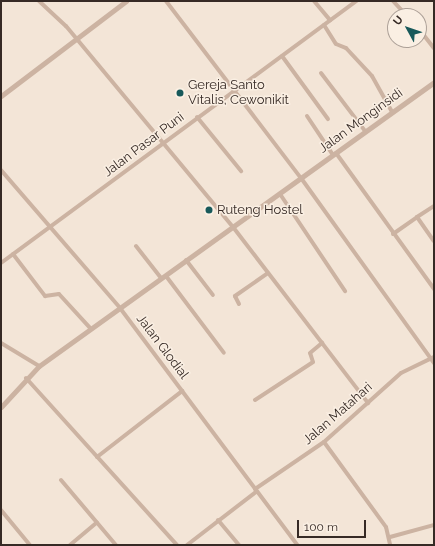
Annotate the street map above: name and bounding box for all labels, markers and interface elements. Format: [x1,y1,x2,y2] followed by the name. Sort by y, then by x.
[387,8,427,48] north arrow
[391,13,406,28] text: U
[188,78,289,109] place label: Gereja Santo Vitalis, Cewonikit
[316,85,406,157] street label: Jalan Monginsidi
[175,88,185,98] marker: Gereja Santo Vitalis, Cewonikit
[100,109,188,181] street label: Jalan Pasar Puni
[217,202,303,218] place label: Ruteng Hostel
[204,205,214,215] marker: Ruteng Hostel
[133,312,191,382] street label: Jalan Glodial
[300,380,376,448] street label: Jalan Matahari
[299,512,368,538] scale bar
[304,520,338,534] text: 100 m

